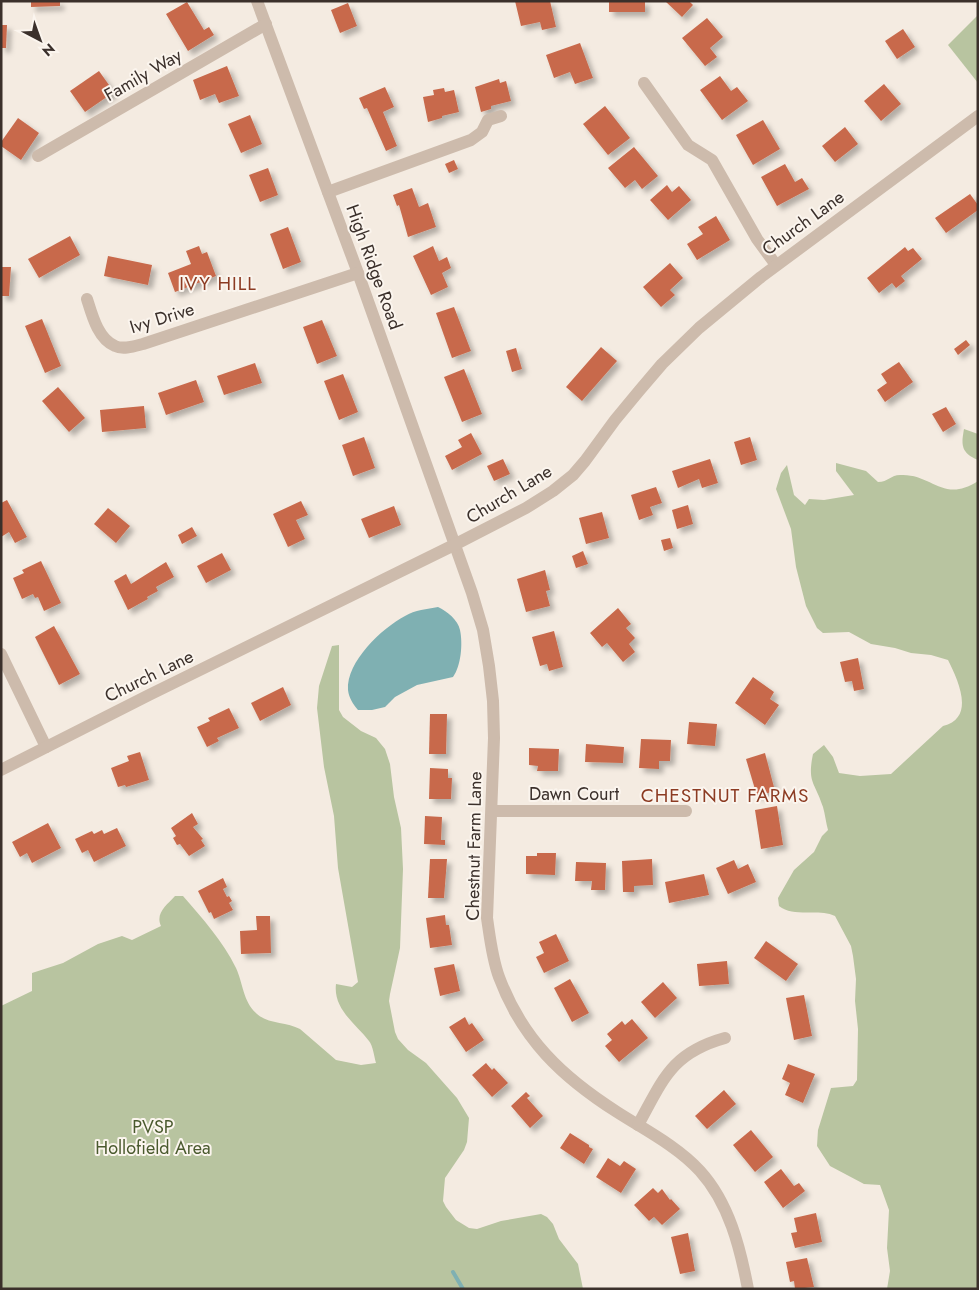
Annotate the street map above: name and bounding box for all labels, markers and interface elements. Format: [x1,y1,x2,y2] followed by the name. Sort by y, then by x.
[15,15,65,65] north arrow
[38,39,59,61] text: N
[99,42,187,108] street label: Family Way
[756,184,850,262] street label: Church Lane
[339,201,409,333] street label: High Ridge Road
[179,270,257,297] district label: IVY HILL
[127,296,197,340] street label: Ivy Drive
[461,458,557,530] street label: Church Lane
[100,643,198,709] street label: Church Lane
[460,771,488,921] street label: Chestnut Farm Lane
[529,781,620,807] street label: Dawn Court
[641,782,809,809] district label: CHESTNUT FARMS
[95,1114,211,1161] park label: PVSP Hollofield Area

